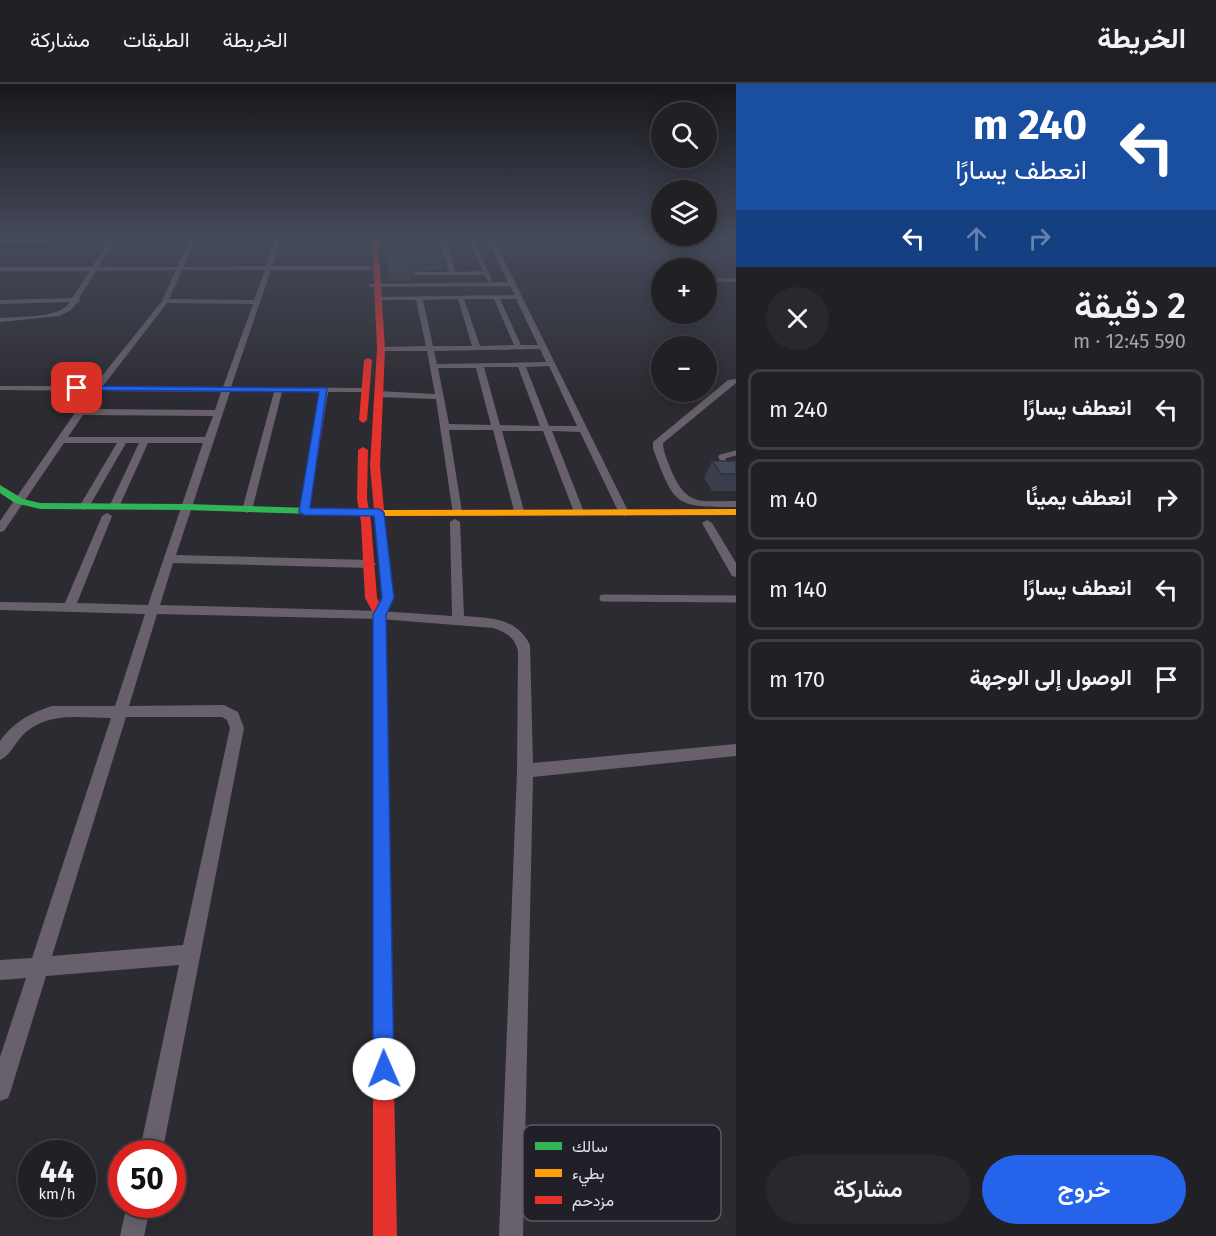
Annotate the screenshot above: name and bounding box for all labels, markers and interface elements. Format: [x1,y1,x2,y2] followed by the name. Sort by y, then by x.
[1097,22,1186,55] text: الخريطة
[30,27,90,53] text: مشاركة
[123,27,190,53] text: الطبقات
[223,27,288,53] text: الخريطة
[973,100,1087,150] text: 240 m
[651,102,717,402] map controls
[651,102,717,168] button: search
[1108,108,1186,186] icon: left
[955,154,1087,186] text: انعطف يسارًا
[651,180,717,246] button: layers
[897,222,930,255] icon: left
[960,222,993,255] icon: ahead
[1023,222,1056,255] icon: right
[651,258,717,324] button: +
[1074,284,1186,328] text: 2 دقيقة
[766,287,829,350] button: close
[1073,329,1186,353] text: 590 m · 12:45
[651,336,717,402] button: −
[51,362,102,413] pin
[60,371,93,404] icon: arrive
[1150,393,1183,426] icon: left
[1023,394,1132,421] text: انعطف يسارًا
[769,396,828,423] text: 240 m
[1150,483,1183,516] icon: right
[1025,484,1132,511] text: انعطف يمينًا
[769,486,818,513] text: 40 m
[1150,573,1183,606] icon: left
[1023,574,1132,601] text: انعطف يسارًا
[769,576,827,603] text: 140 m
[1150,663,1183,696] icon: arrive
[969,664,1132,691] text: الوصول إلى الوجهة
[769,666,825,693] text: 170 m
[352,1037,416,1101] position arrow
[523,1125,721,1221] legend
[572,1137,608,1156] text: سالك
[108,1140,186,1218] speed limit sign: 50
[40,1154,74,1190] text: 44
[766,1155,970,1224] button: مشاركة
[982,1155,1186,1224] button: خروج
[572,1164,604,1187] text: بطيء
[38,1185,76,1203] text: km/h
[572,1191,614,1211] text: مزدحم

